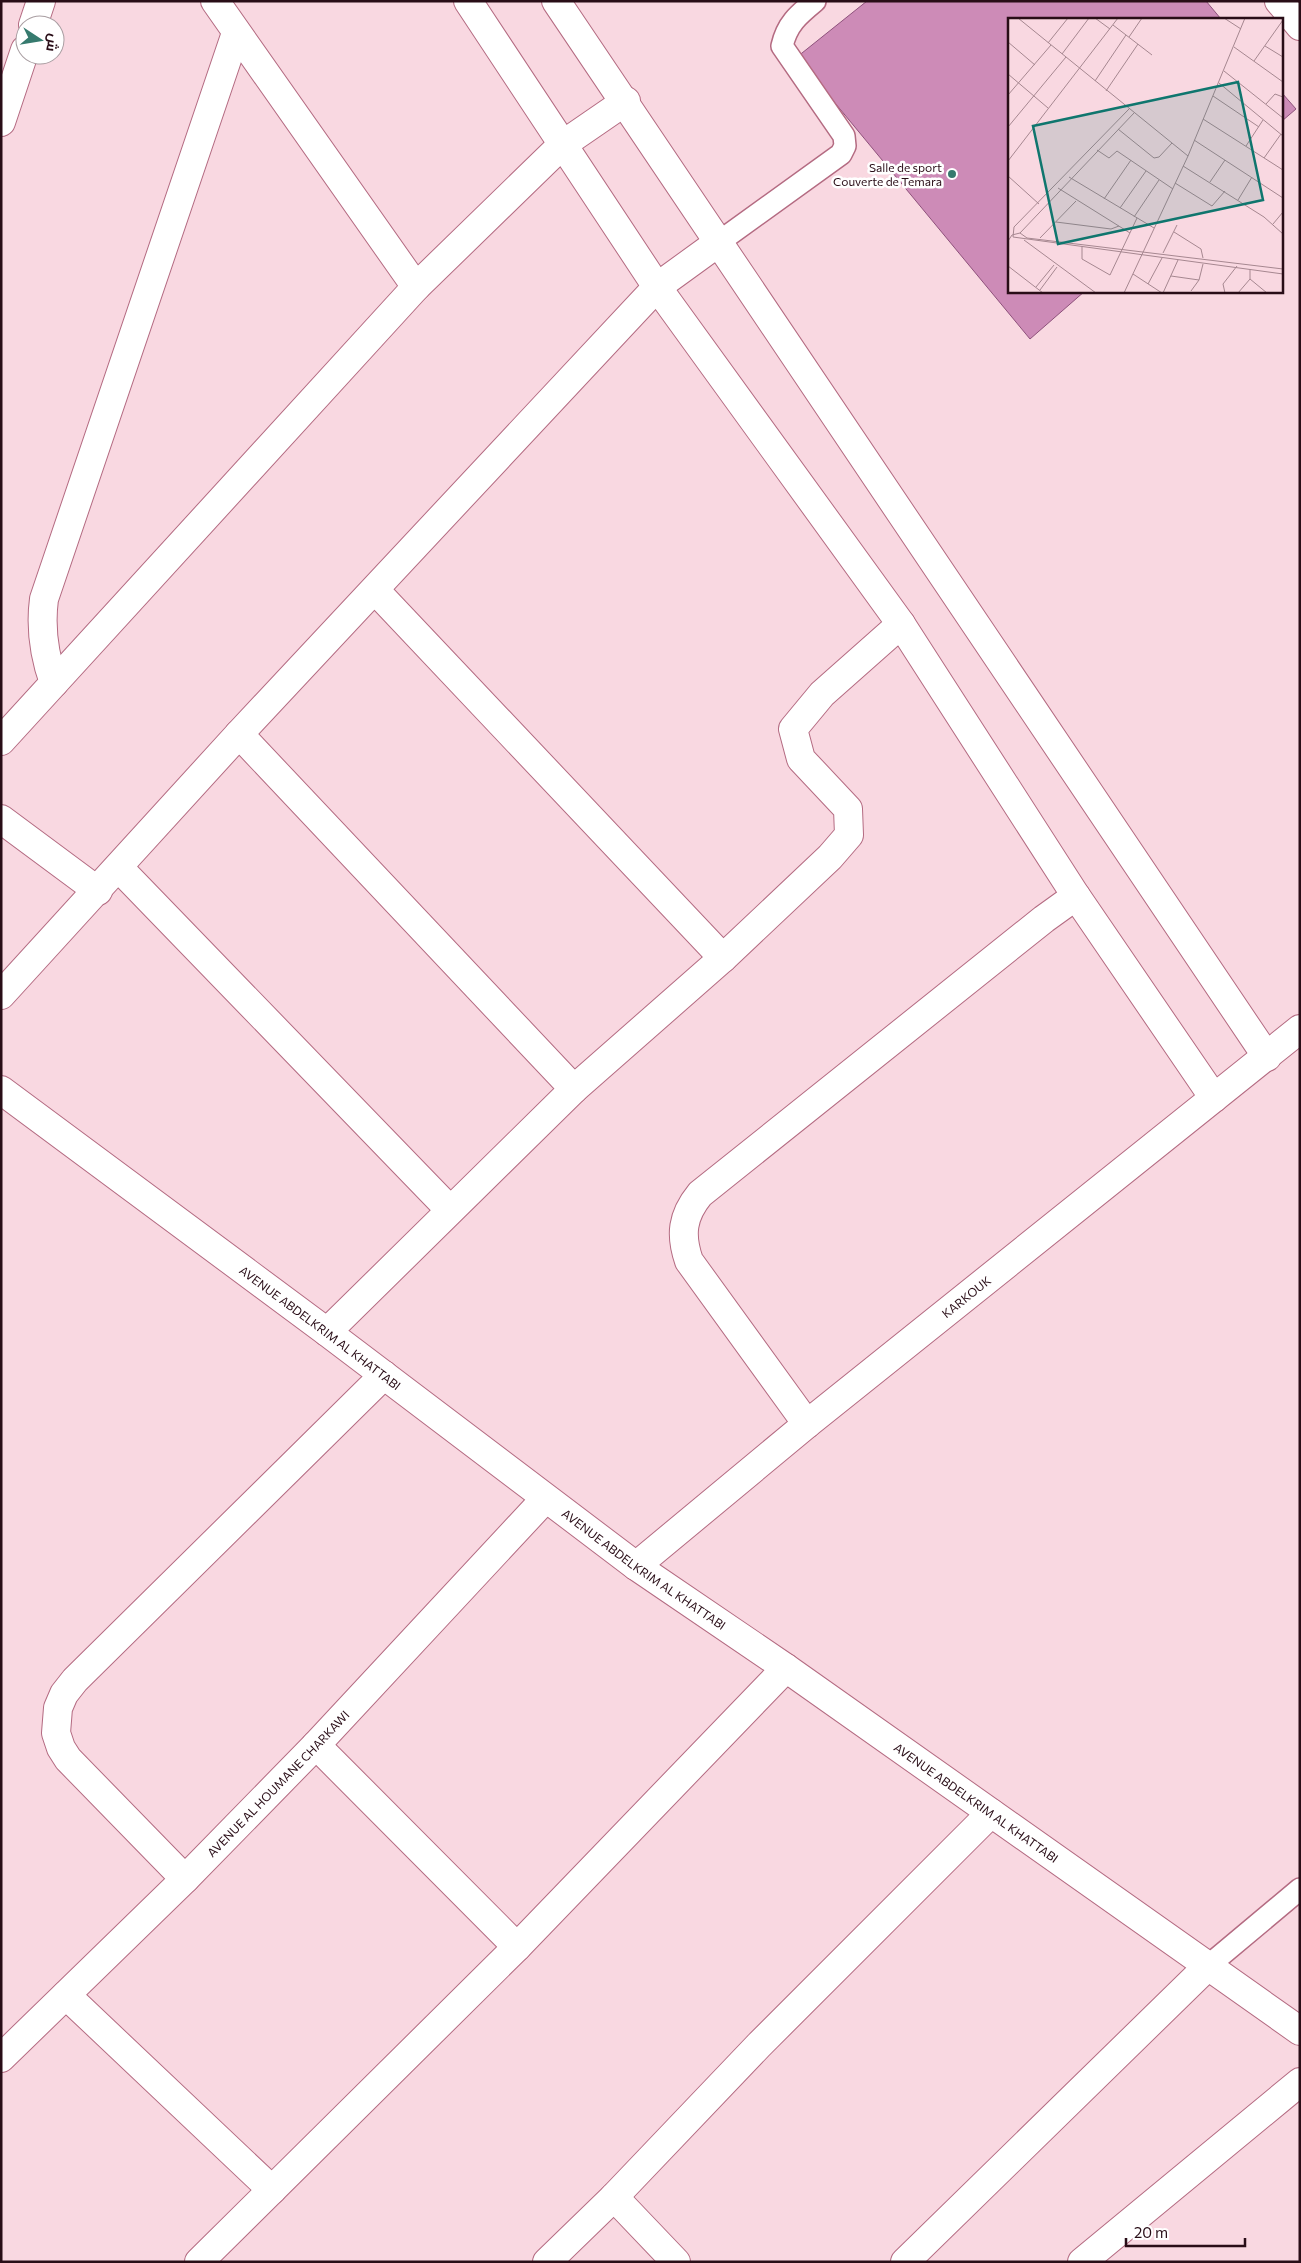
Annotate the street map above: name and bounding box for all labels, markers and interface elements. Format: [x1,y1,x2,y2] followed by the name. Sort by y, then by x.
[15,15,65,65] north arrow
[1008,18,1284,292] inset map
[42,32,63,53] text: ش
[833,160,942,188] place label: Salle de sport Couverte de Temara
[946,168,958,180] marker: Salle de sport Couverte de Temara
[237,1263,404,1392] street label: AVENUE ABDELKRIM AL KHATTABI
[939,1273,993,1320] street label: KARKOUK
[560,1506,729,1632] street label: AVENUE ABDELKRIM AL KHATTABI
[204,1707,352,1859] street label: AVENUE AL HOUMANE CHARKAWI
[892,1740,1061,1865] street label: AVENUE ABDELKRIM AL KHATTABI
[1126,2216,1245,2248] scale bar
[1134,2223,1168,2241] text: 20 m

